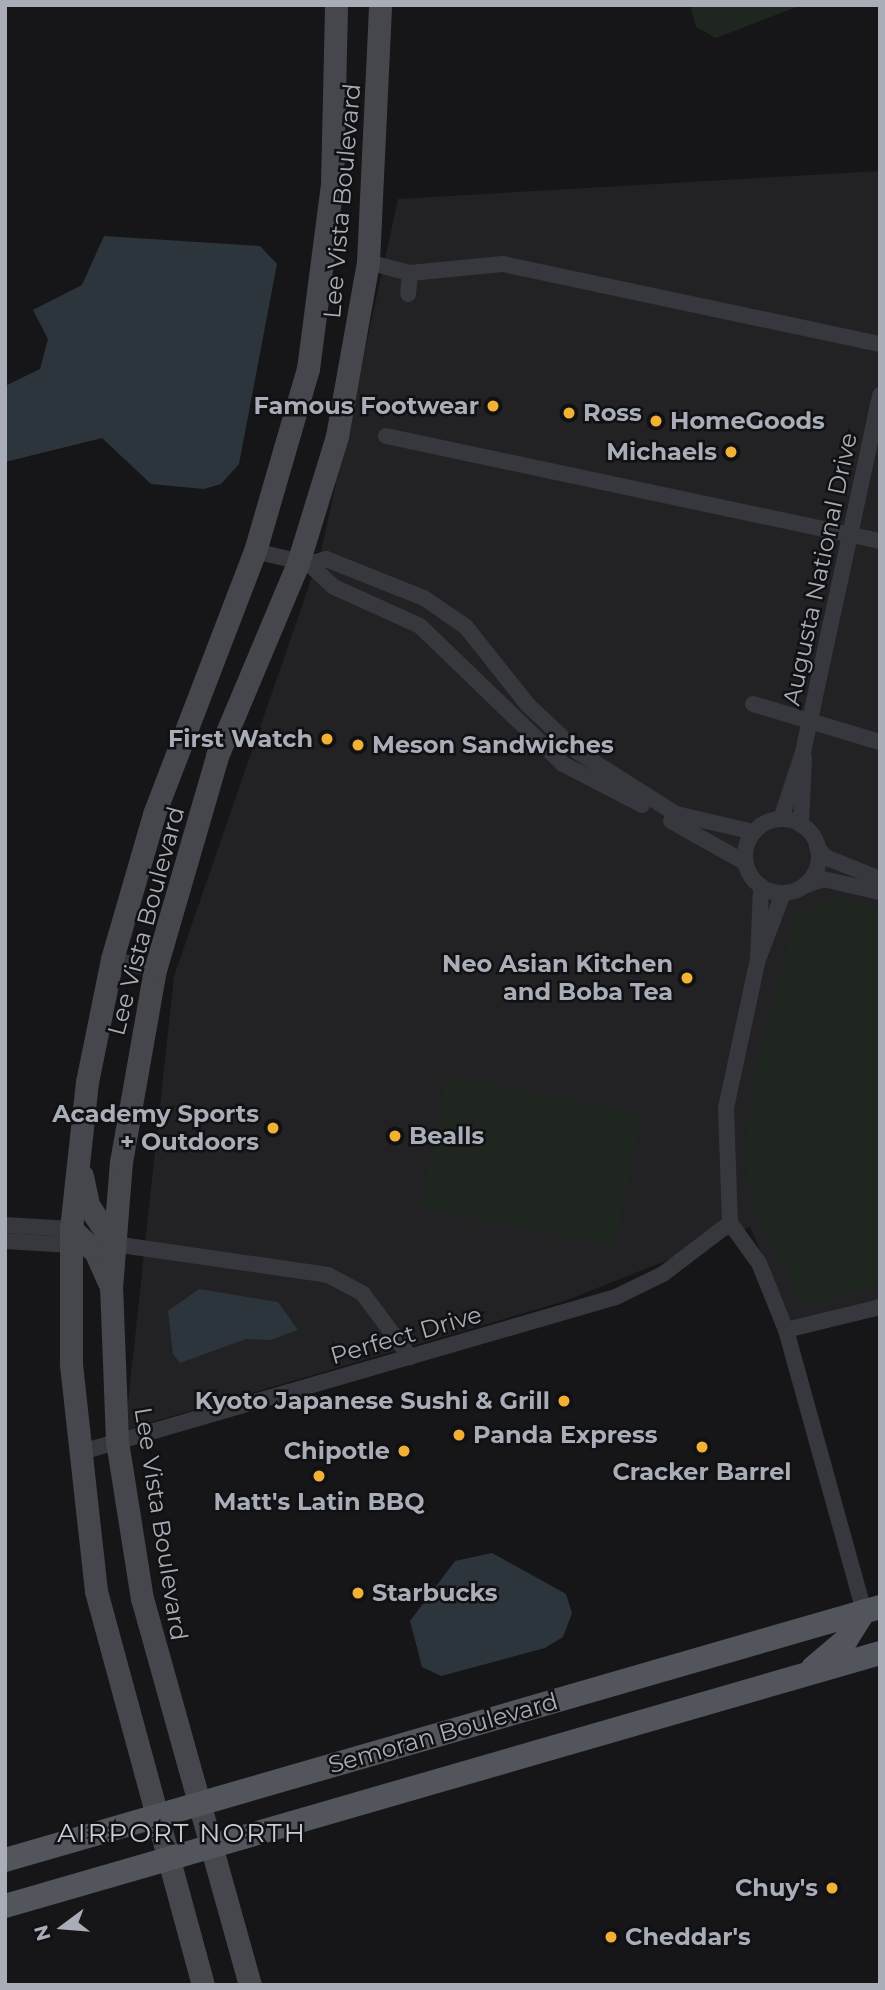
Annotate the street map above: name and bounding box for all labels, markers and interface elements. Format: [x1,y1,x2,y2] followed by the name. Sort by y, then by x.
[317,82,367,320] street label: Lee Vista Boulevard
[253,392,479,420] place label: Famous Footwear
[485,398,501,414] marker: Famous Footwear
[583,399,642,427] place label: Ross
[561,405,577,421] marker: Ross
[670,407,825,435] place label: HomeGoods
[648,413,664,429] marker: HomeGoods
[777,430,863,708] street label: Augusta National Drive
[606,438,717,466] place label: Michaels
[723,444,739,460] marker: Michaels
[168,725,313,753] place label: First Watch
[319,731,335,747] marker: First Watch
[372,731,614,759] place label: Meson Sandwiches
[350,737,366,753] marker: Meson Sandwiches
[102,803,190,1039] street label: Lee Vista Boulevard
[442,950,673,1006] place label: Neo Asian Kitchen and Boba Tea
[679,970,695,986] marker: Neo Asian Kitchen and Boba Tea
[52,1100,259,1156] place label: Academy Sports + Outdoors
[265,1120,281,1136] marker: Academy Sports + Outdoors
[409,1122,484,1150] place label: Bealls
[387,1128,403,1144] marker: Bealls
[327,1300,485,1370] street label: Perfect Drive
[195,1387,550,1415] place label: Kyoto Japanese Sushi & Grill
[556,1393,572,1409] marker: Kyoto Japanese Sushi & Grill
[128,1405,194,1643] street label: Lee Vista Boulevard
[473,1421,657,1449] place label: Panda Express
[451,1427,467,1443] marker: Panda Express
[284,1437,390,1465] place label: Chipotle
[694,1439,710,1455] marker: Cracker Barrel
[396,1443,412,1459] marker: Chipotle
[612,1458,792,1486] place label: Cracker Barrel
[311,1468,327,1484] marker: Matt's Latin BBQ
[214,1488,424,1516] place label: Matt's Latin BBQ
[372,1579,498,1607] place label: Starbucks
[350,1585,366,1601] marker: Starbucks
[325,1686,561,1780] street label: Semoran Boulevard
[59,1818,305,1850] district label: AIRPORT NORTH
[735,1874,818,1902] place label: Chuy's
[824,1880,840,1896] marker: Chuy's
[28,1892,98,1962] north arrow
[29,1922,56,1943] text: N
[625,1923,751,1951] place label: Cheddar's
[603,1929,619,1945] marker: Cheddar's

